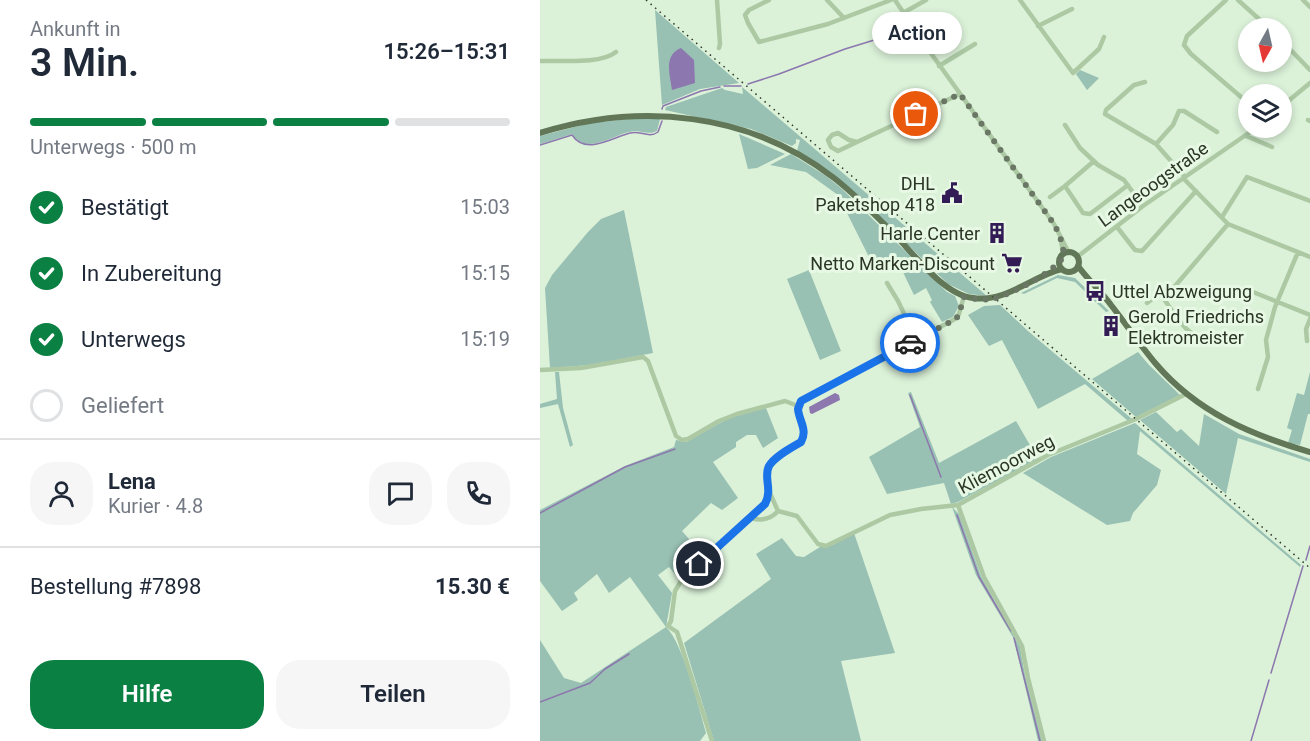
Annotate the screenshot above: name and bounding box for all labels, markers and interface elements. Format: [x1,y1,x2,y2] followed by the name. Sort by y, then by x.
[871,12,961,54] callout: Action
[30,17,121,41] text: Ankunft in
[1238,18,1292,72] north arrow
[1238,18,1292,138] map controls
[888,21,946,45] text: Action
[383,39,510,64] text: 15:26–15:31
[30,40,139,86] text: 3 Min.
[1238,84,1292,138] button: layers
[890,88,941,139] pin
[899,97,932,130] icon: bag
[30,135,197,159] text: Unterwegs · 500 m
[1094,137,1212,231] street label: Langeoogstraße
[815,173,935,215] place label: DHL Paketshop 418
[940,181,964,205] public building icon: DHL Paketshop 418
[30,191,63,224] icon: check
[81,195,169,220] text: Bestätigt
[460,195,510,219] text: 15:03
[985,221,1009,245] building icon: Harle Center
[880,223,980,244] place label: Harle Center
[1000,251,1024,275] supermarket icon: Netto Marken-Discount
[810,253,995,274] place label: Netto Marken-Discount
[30,257,63,290] icon: check
[81,261,222,286] text: In Zubereitung
[460,261,510,285] text: 15:15
[1083,279,1107,303] bus stop icon: Uttel Abzweigung
[1112,281,1252,302] place label: Uttel Abzweigung
[1128,306,1264,348] place label: Gerold Friedrichs Elektromeister
[880,313,940,373] courier
[1099,314,1123,338] building icon: Gerold Friedrichs Elektromeister
[30,323,63,356] icon: check
[81,327,186,352] text: Unterwegs
[460,327,510,351] text: 15:19
[894,327,927,360] icon: car
[81,393,164,418] text: Geliefert
[955,430,1057,498] street label: Kliemoorweg
[30,462,93,525] button: person
[369,462,432,525] button: chat
[447,462,510,525] button: phone
[108,469,156,494] text: Lena
[108,494,203,518] text: Kurier · 4.8
[673,538,724,589] pin
[682,547,715,580] icon: home
[30,574,201,599] text: Bestellung #7898
[435,574,510,599] text: 15.30 €
[30,660,264,729] button: Hilfe
[276,660,510,729] button: Teilen

